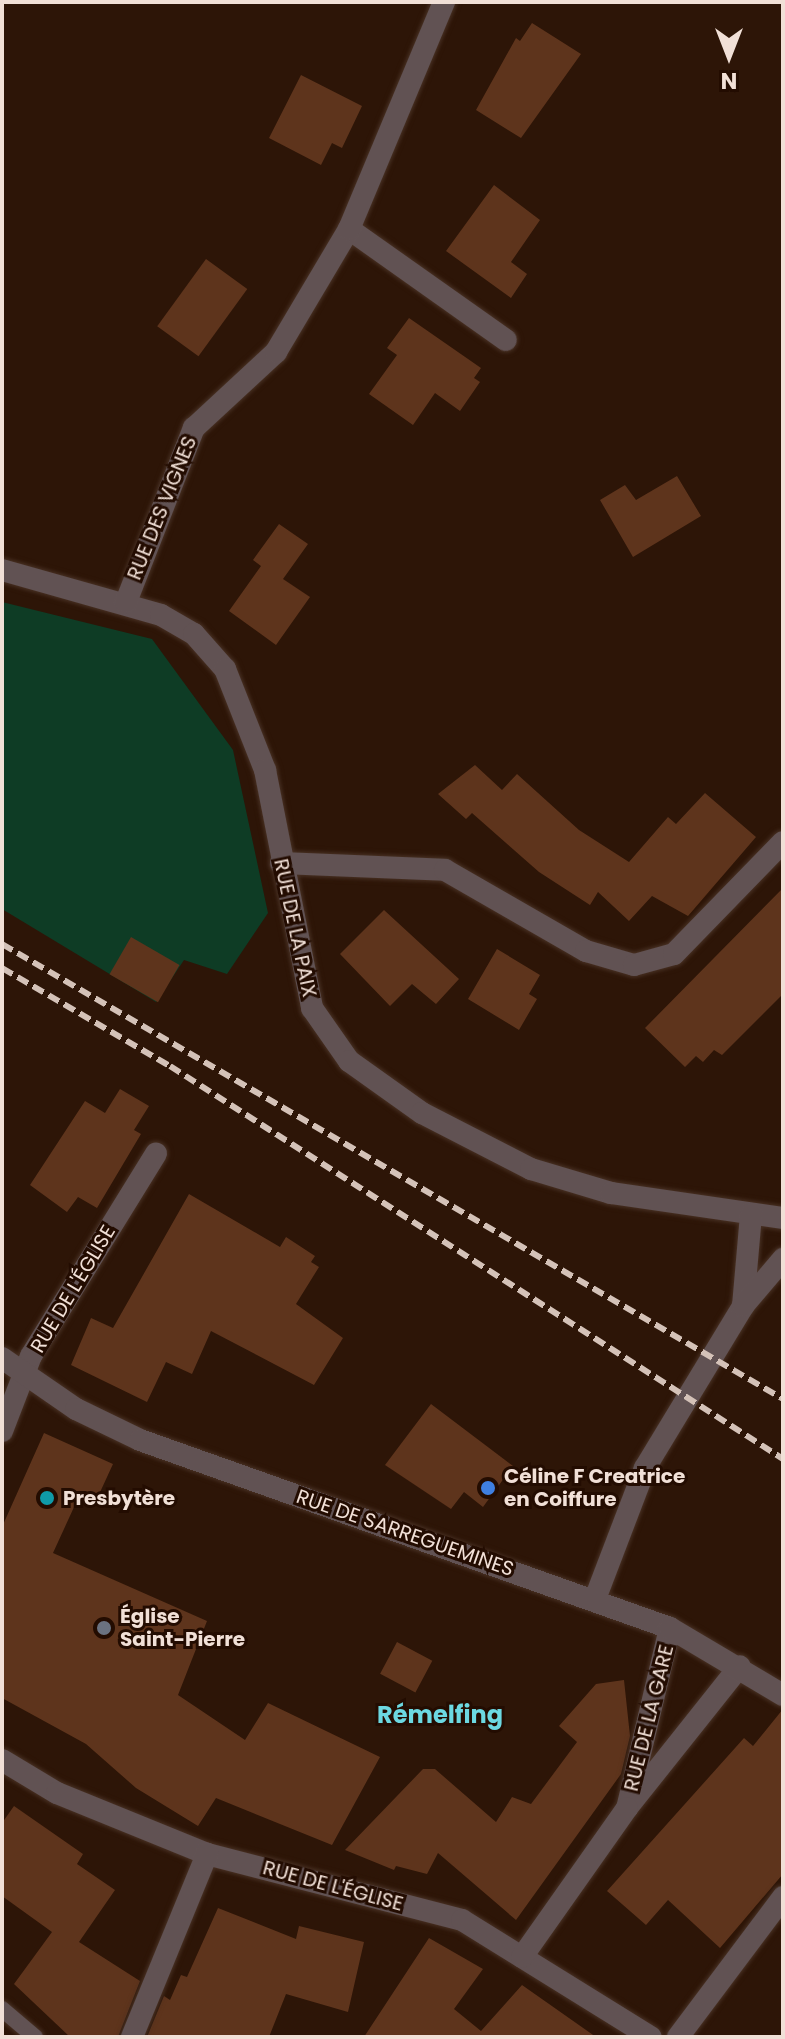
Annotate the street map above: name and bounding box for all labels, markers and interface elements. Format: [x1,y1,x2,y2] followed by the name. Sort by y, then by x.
[689,16,769,96] north arrow
[721,65,737,96] text: N
[122,433,202,583] street label: RUE DES VIGNES
[269,857,321,999] street label: RUE DE LA PAIX
[26,1221,120,1357] street label: RUE DE L'ÉGLISE
[504,1464,685,1511] place label: Céline F Creatrice en Coiffure
[479,1479,497,1497] marker: Céline F Creatrice en Coiffure
[293,1484,517,1582] street label: RUE DE SARREGUEMINES
[63,1486,175,1510] place label: Presbytère
[38,1489,56,1507] marker: Presbytère
[120,1604,245,1651] place label: Église Saint-Pierre
[95,1619,113,1637] marker: Église Saint-Pierre
[619,1642,679,1794] street label: RUE DE LA GARE
[377,1701,503,1729] district label: Rémelfing
[260,1856,406,1916] street label: RUE DE L'ÉGLISE

